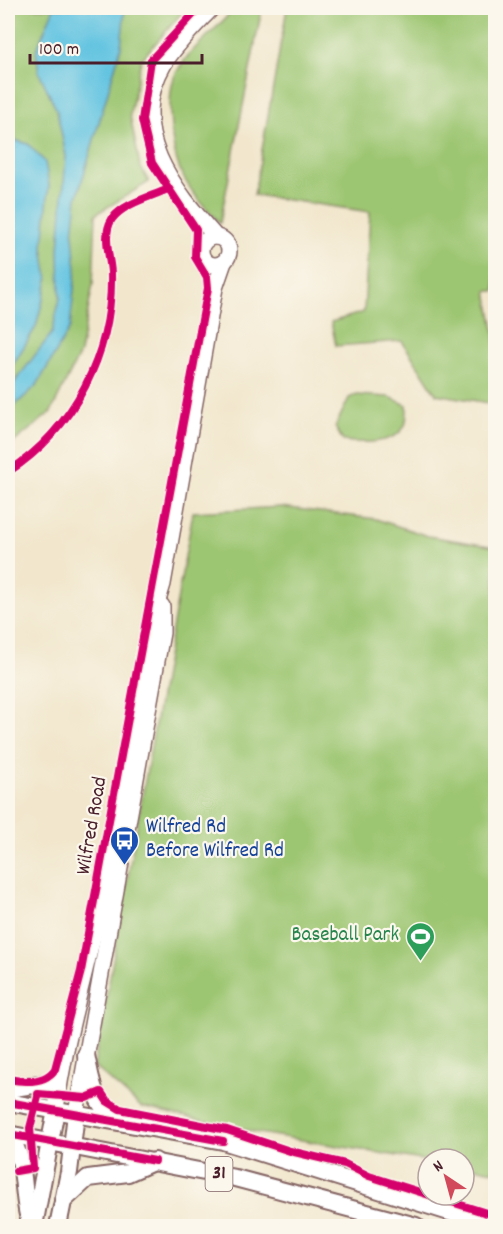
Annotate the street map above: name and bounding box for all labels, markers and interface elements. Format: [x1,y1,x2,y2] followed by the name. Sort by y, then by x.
[30,27,202,65] scale bar
[39,38,79,63] text: 100 m
[70,775,116,877] street label: Wilfred Road
[146,813,284,867] place label: Wilfred Rd Before Wilfred Rd
[109,824,141,866] bus stop icon: Wilfred Rd Before Wilfred Rd
[404,920,436,962] sports icon: Baseball Park
[292,921,399,951] place label: Baseball Park
[416,1147,476,1207] north arrow
[429,1155,449,1179] text: N
[206,1157,232,1191] road number: 31

